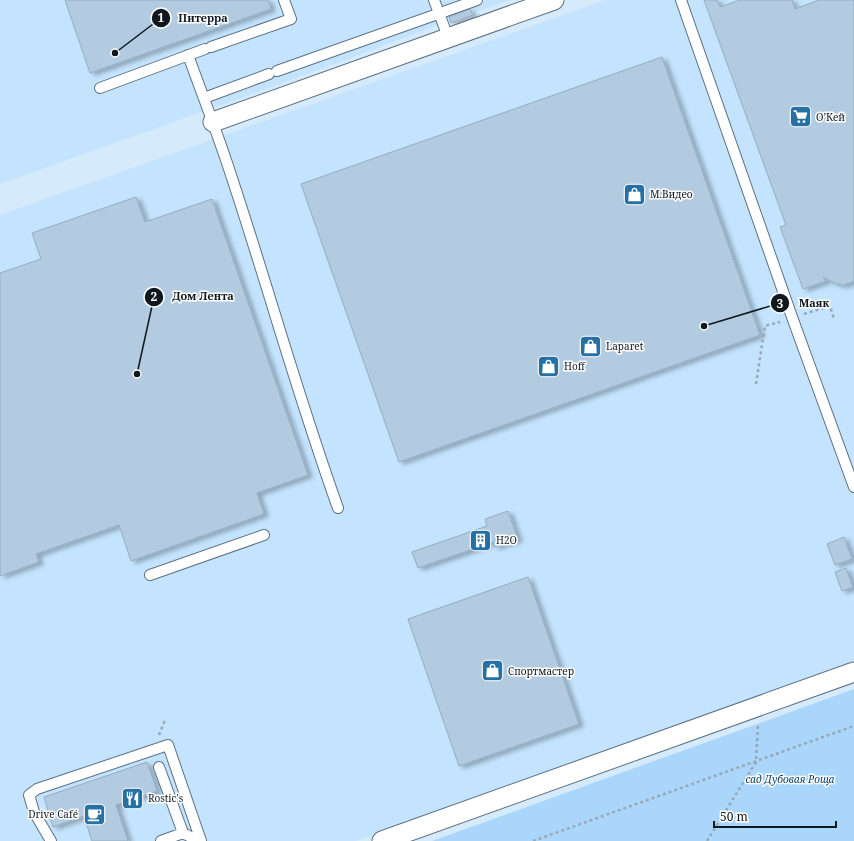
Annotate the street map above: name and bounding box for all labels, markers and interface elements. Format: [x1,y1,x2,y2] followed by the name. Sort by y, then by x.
[151,6,236,29] callout: Питерра
[158,9,165,26] text: 1
[178,10,228,25] text: Питерра
[787,104,813,130] supermarket icon: О’Кей
[816,110,845,124] place label: О’Кей
[621,181,647,207] shop icon: М.Видео
[650,187,693,201] place label: М.Видео
[144,285,242,308] callout: Дом Лента
[151,288,158,305] text: 2
[172,288,234,303] text: Дом Лента
[770,292,837,315] callout: Маяк
[777,295,784,312] text: 3
[799,295,830,310] text: Маяк
[577,333,603,359] shop icon: Laparet
[606,339,644,353] place label: Laparet
[535,353,561,379] shop icon: Hoff
[564,359,586,373] place label: Hoff
[467,527,493,553] building icon: H2O
[496,533,517,547] place label: H2O
[480,658,506,684] shop icon: Спортмастер
[508,664,574,678] place label: Спортмастер
[746,772,835,786] park label: сад Дубовая Роща
[119,785,145,811] restaurant icon: Rostic's
[148,791,184,805] place label: Rostic's
[81,801,107,827] cafe icon: Drive Café
[714,803,836,829] scale bar
[28,807,78,821] place label: Drive Café
[720,808,748,825] text: 50 m

